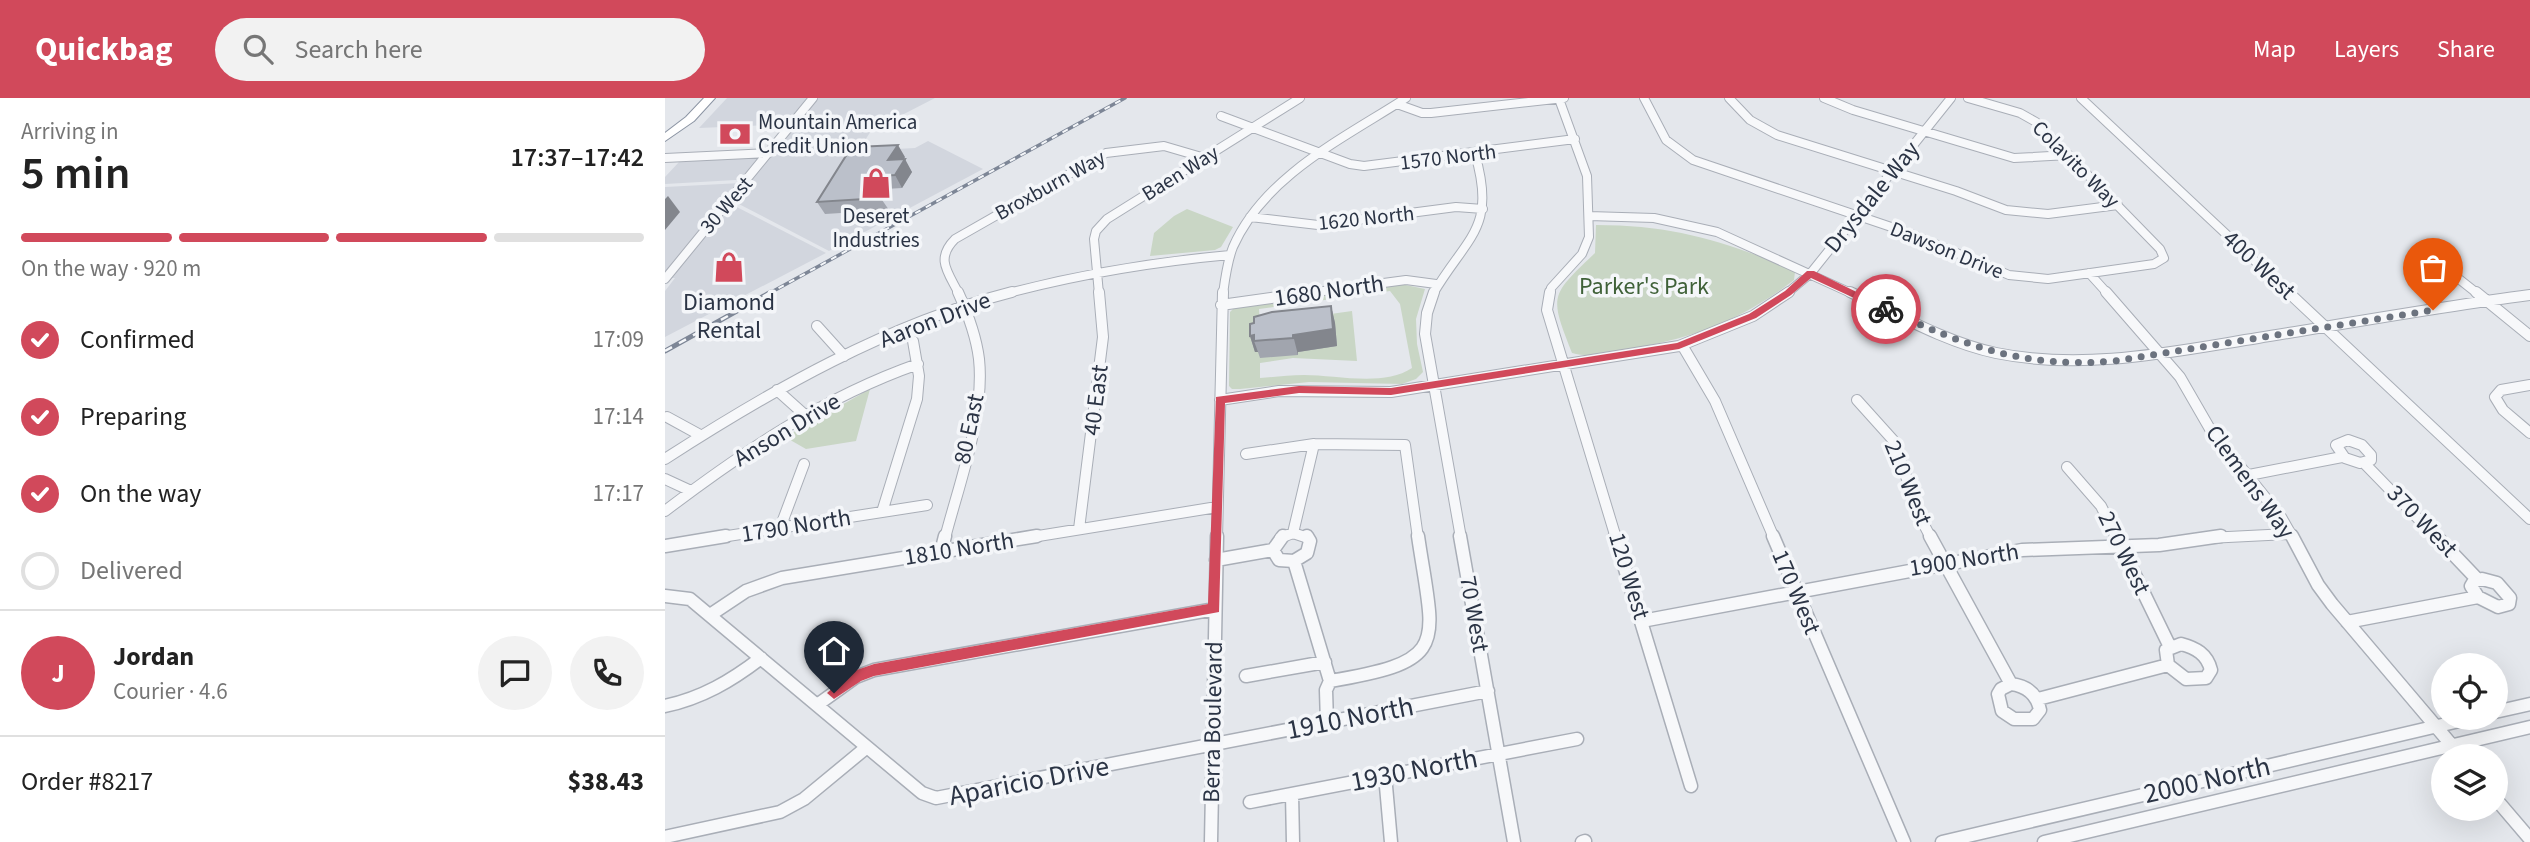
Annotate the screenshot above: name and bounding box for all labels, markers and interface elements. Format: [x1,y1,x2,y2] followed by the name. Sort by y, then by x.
[215,18,705,81] search box
[35,26,173,73] text: Quickbag
[239,30,277,68] icon: search
[295,31,423,68] text: Search here
[2253,32,2296,67] text: Map
[2334,32,2399,67] text: Layers
[2437,32,2495,67] text: Share
[758,107,917,161] place label: Mountain America Credit Union
[2025,113,2127,215] street label: Colavito Way
[21,115,119,148] text: Arriving in
[718,117,752,151] bank icon: Mountain America Credit Union
[1816,134,1928,260] street label: Drysdale Way
[1398,136,1498,178] street label: 1570 North
[1136,138,1224,208] street label: Baen Way
[511,139,644,176] text: 17:37–17:42
[21,141,130,206] text: 5 min
[989,142,1111,228] street label: Broxburn Way
[859,166,893,200] shop icon: Deseret Industries
[693,170,759,240] street label: 30 West
[1316,198,1416,238] street label: 1620 North
[832,201,920,255] place label: Deseret Industries
[1886,214,2008,286] street label: Dawson Drive
[2215,222,2303,308] street label: 400 West
[2403,238,2463,310] pin
[2414,249,2452,287] icon: bag
[712,250,746,284] shop icon: Diamond Rental
[21,252,201,285] text: On the way · 920 m
[1272,266,1386,316] street label: 1680 North
[1579,269,1709,304] park label: Parker's Park
[1851,274,1921,344] courier
[874,283,996,357] street label: Aaron Drive
[683,285,775,348] place label: Diamond Rental
[1867,290,1905,328] icon: bike
[21,321,59,359] icon: check
[80,321,195,358] text: Confirmed
[593,323,644,356] text: 17:09
[1074,363,1118,437] street label: 40 East
[727,384,847,476] street label: Anson Drive
[944,391,994,467] street label: 80 East
[21,398,59,436] icon: check
[80,398,186,435] text: Preparing
[593,400,644,433] text: 17:14
[2197,418,2303,546] street label: Clemens Way
[1875,435,1941,531] street label: 210 West
[21,475,59,513] icon: check
[80,475,201,512] text: On the way
[593,477,644,510] text: 17:17
[2378,477,2466,565] street label: 370 West
[739,500,853,552] street label: 1790 North
[2089,505,2159,601] street label: 270 West
[902,523,1016,575] street label: 1810 North
[1599,528,1659,624] street label: 120 West
[1907,534,2021,586] street label: 1900 North
[1762,544,1830,640] street label: 170 West
[80,552,183,589] text: Delivered
[1450,573,1498,655] street label: 70 West
[804,621,864,693] pin
[815,632,853,670] icon: home
[478,636,552,710] button: chat
[570,636,644,710] button: phone
[113,638,194,675] text: Jordan
[1194,641,1232,803] street label: Berra Boulevard
[2431,653,2508,821] map controls
[2431,653,2508,730] button: locate
[51,655,65,692] text: J
[113,675,228,708] text: Courier · 4.6
[1283,686,1417,750] street label: 1910 North
[1347,738,1481,802] street label: 1930 North
[2431,744,2508,821] button: layers
[946,746,1112,816] street label: Aparicio Drive
[2140,746,2274,814] street label: 2000 North
[21,763,153,800] text: Order #8217
[568,763,644,800] text: $38.43

